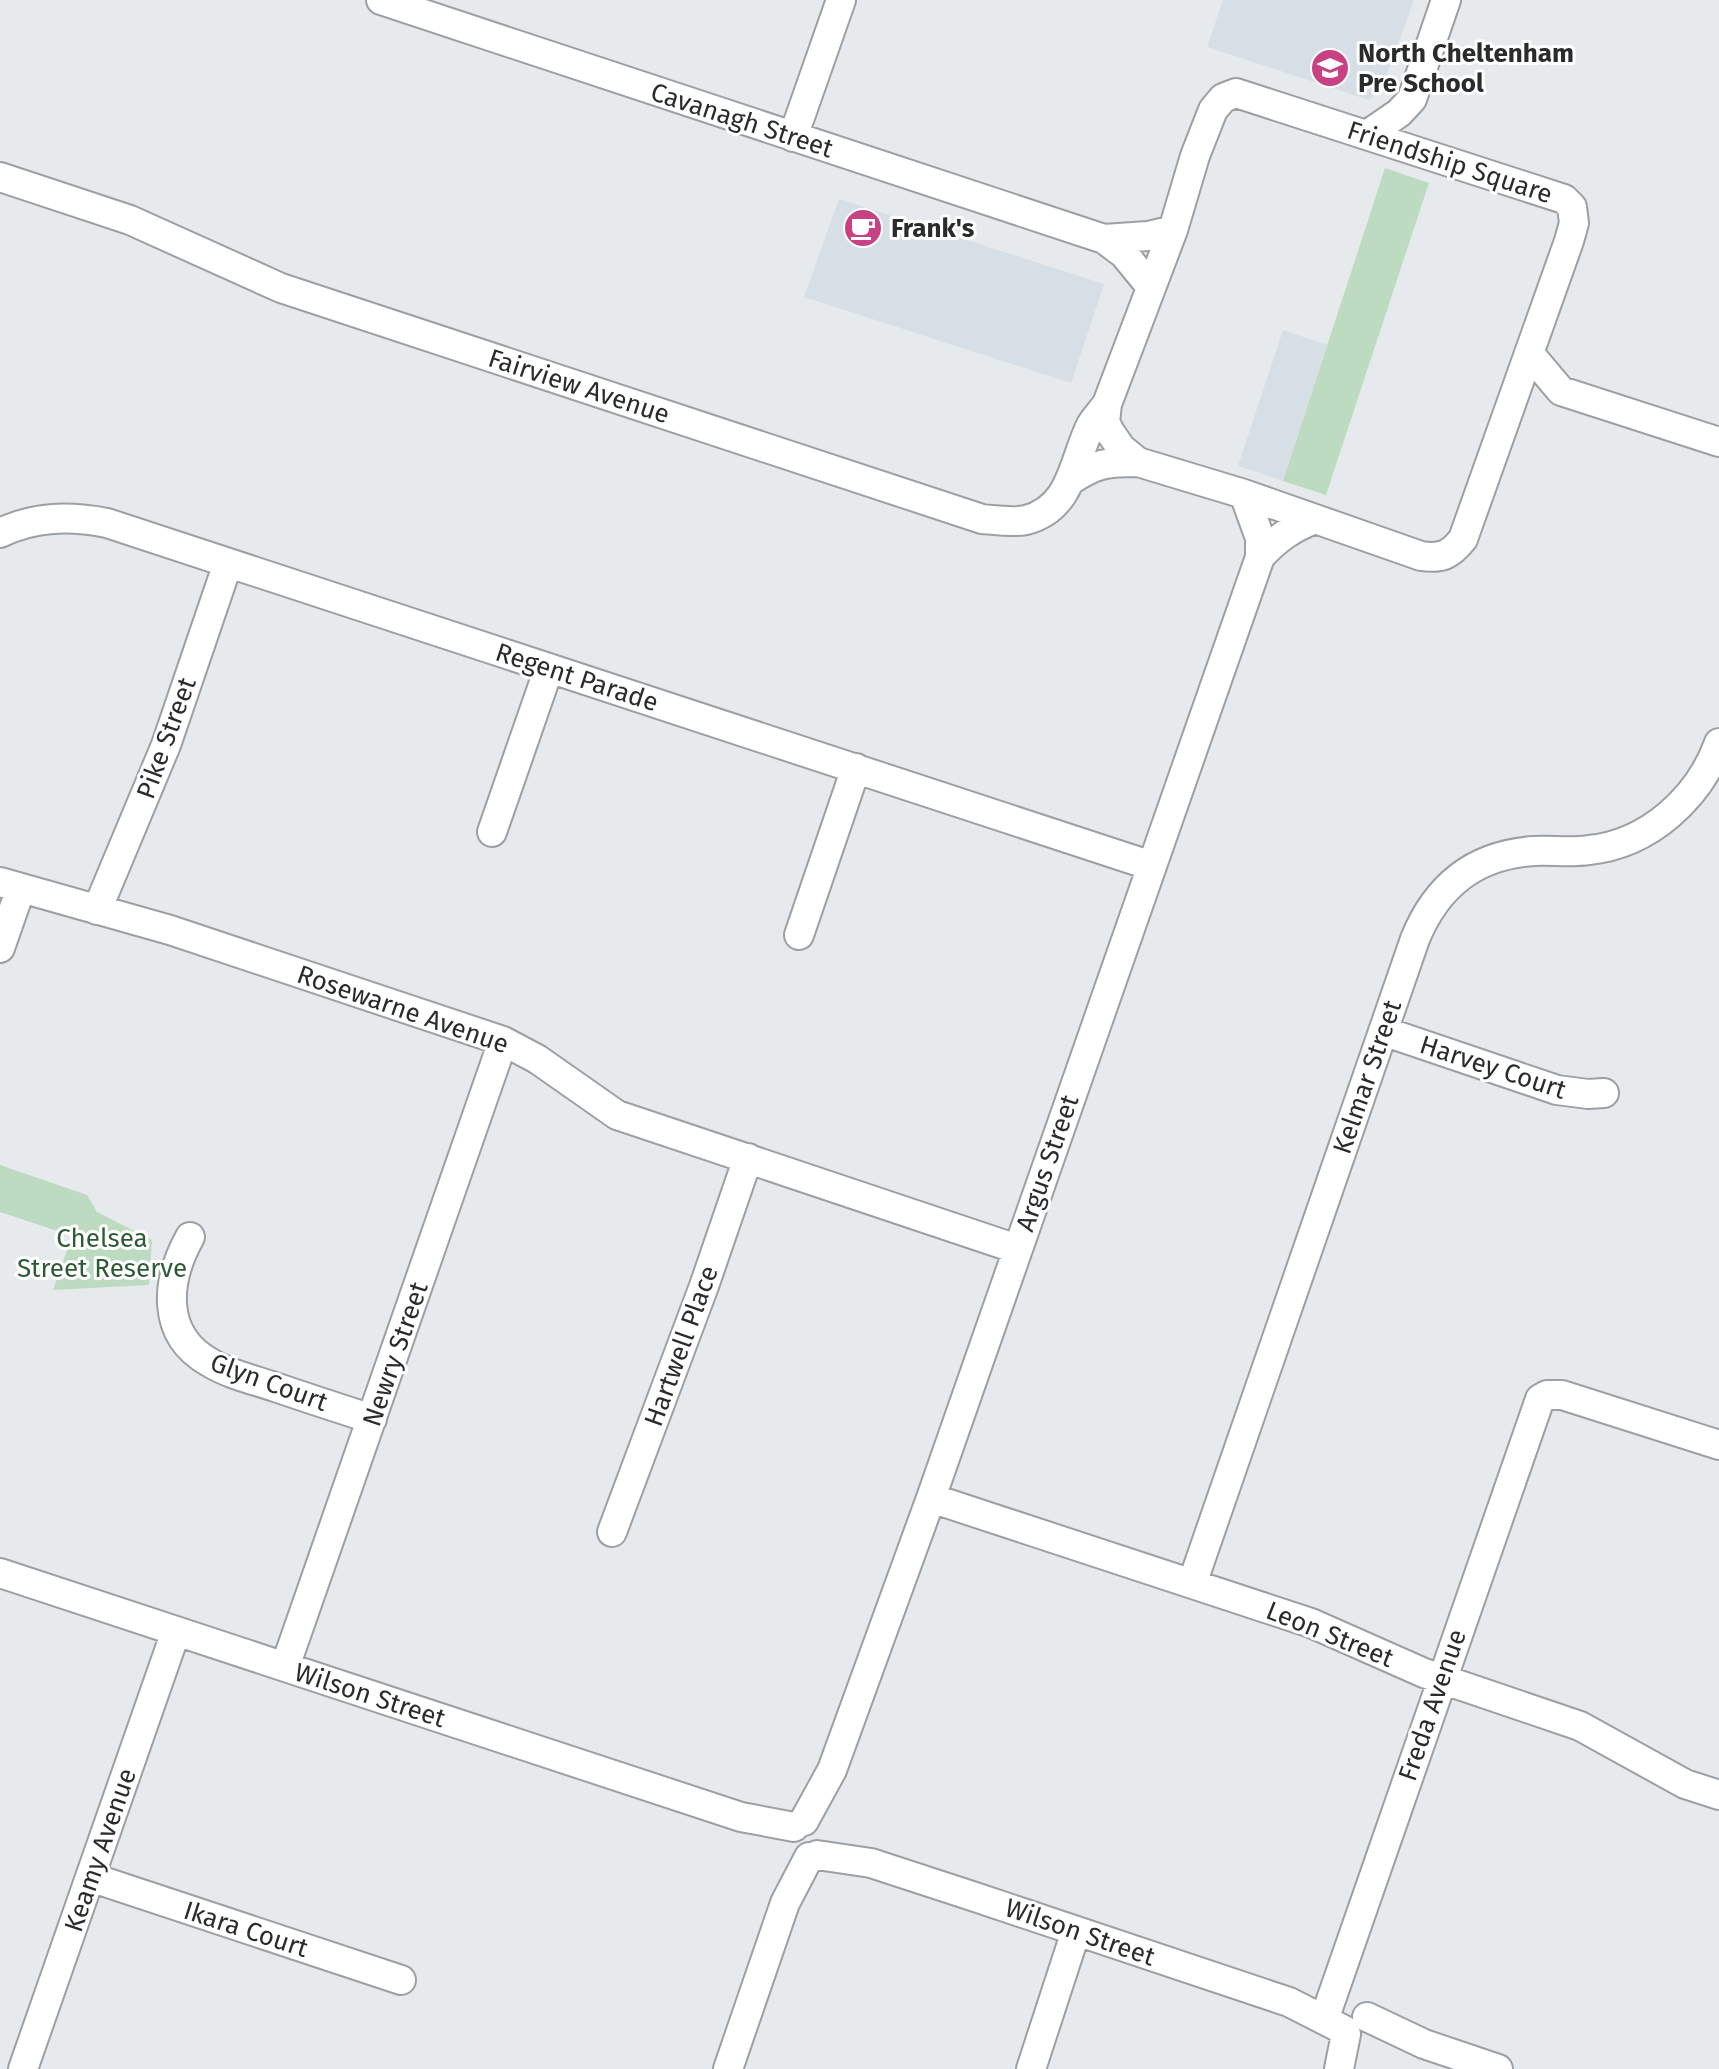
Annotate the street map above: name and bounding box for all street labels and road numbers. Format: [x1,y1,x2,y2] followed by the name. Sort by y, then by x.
[647,76,838,165] street label: Cavanagh Street
[1343,115,1556,210] street label: Friendship Square
[484,343,673,430] street label: Fairview Avenue
[492,637,662,718] street label: Regent Parade
[130,673,203,803] street label: Pike Street
[293,959,513,1060] street label: Rosewarne Avenue
[1327,996,1408,1158] street label: Kelmar Street
[1416,1029,1571,1106] street label: Harvey Court
[1010,1090,1086,1236] street label: Argus Street
[638,1262,725,1431] street label: Hartwell Place
[356,1277,435,1431] street label: Newry Street
[206,1347,332,1418] street label: Glyn Court
[1262,1595,1398,1674] street label: Leon Street
[1392,1625,1473,1785] street label: Freda Avenue
[291,1657,450,1735] street label: Wilson Street
[58,1764,143,1936] street label: Keamy Avenue
[1001,1892,1159,1973] street label: Wilson Street
[180,1895,312,1964] street label: Ikara Court

